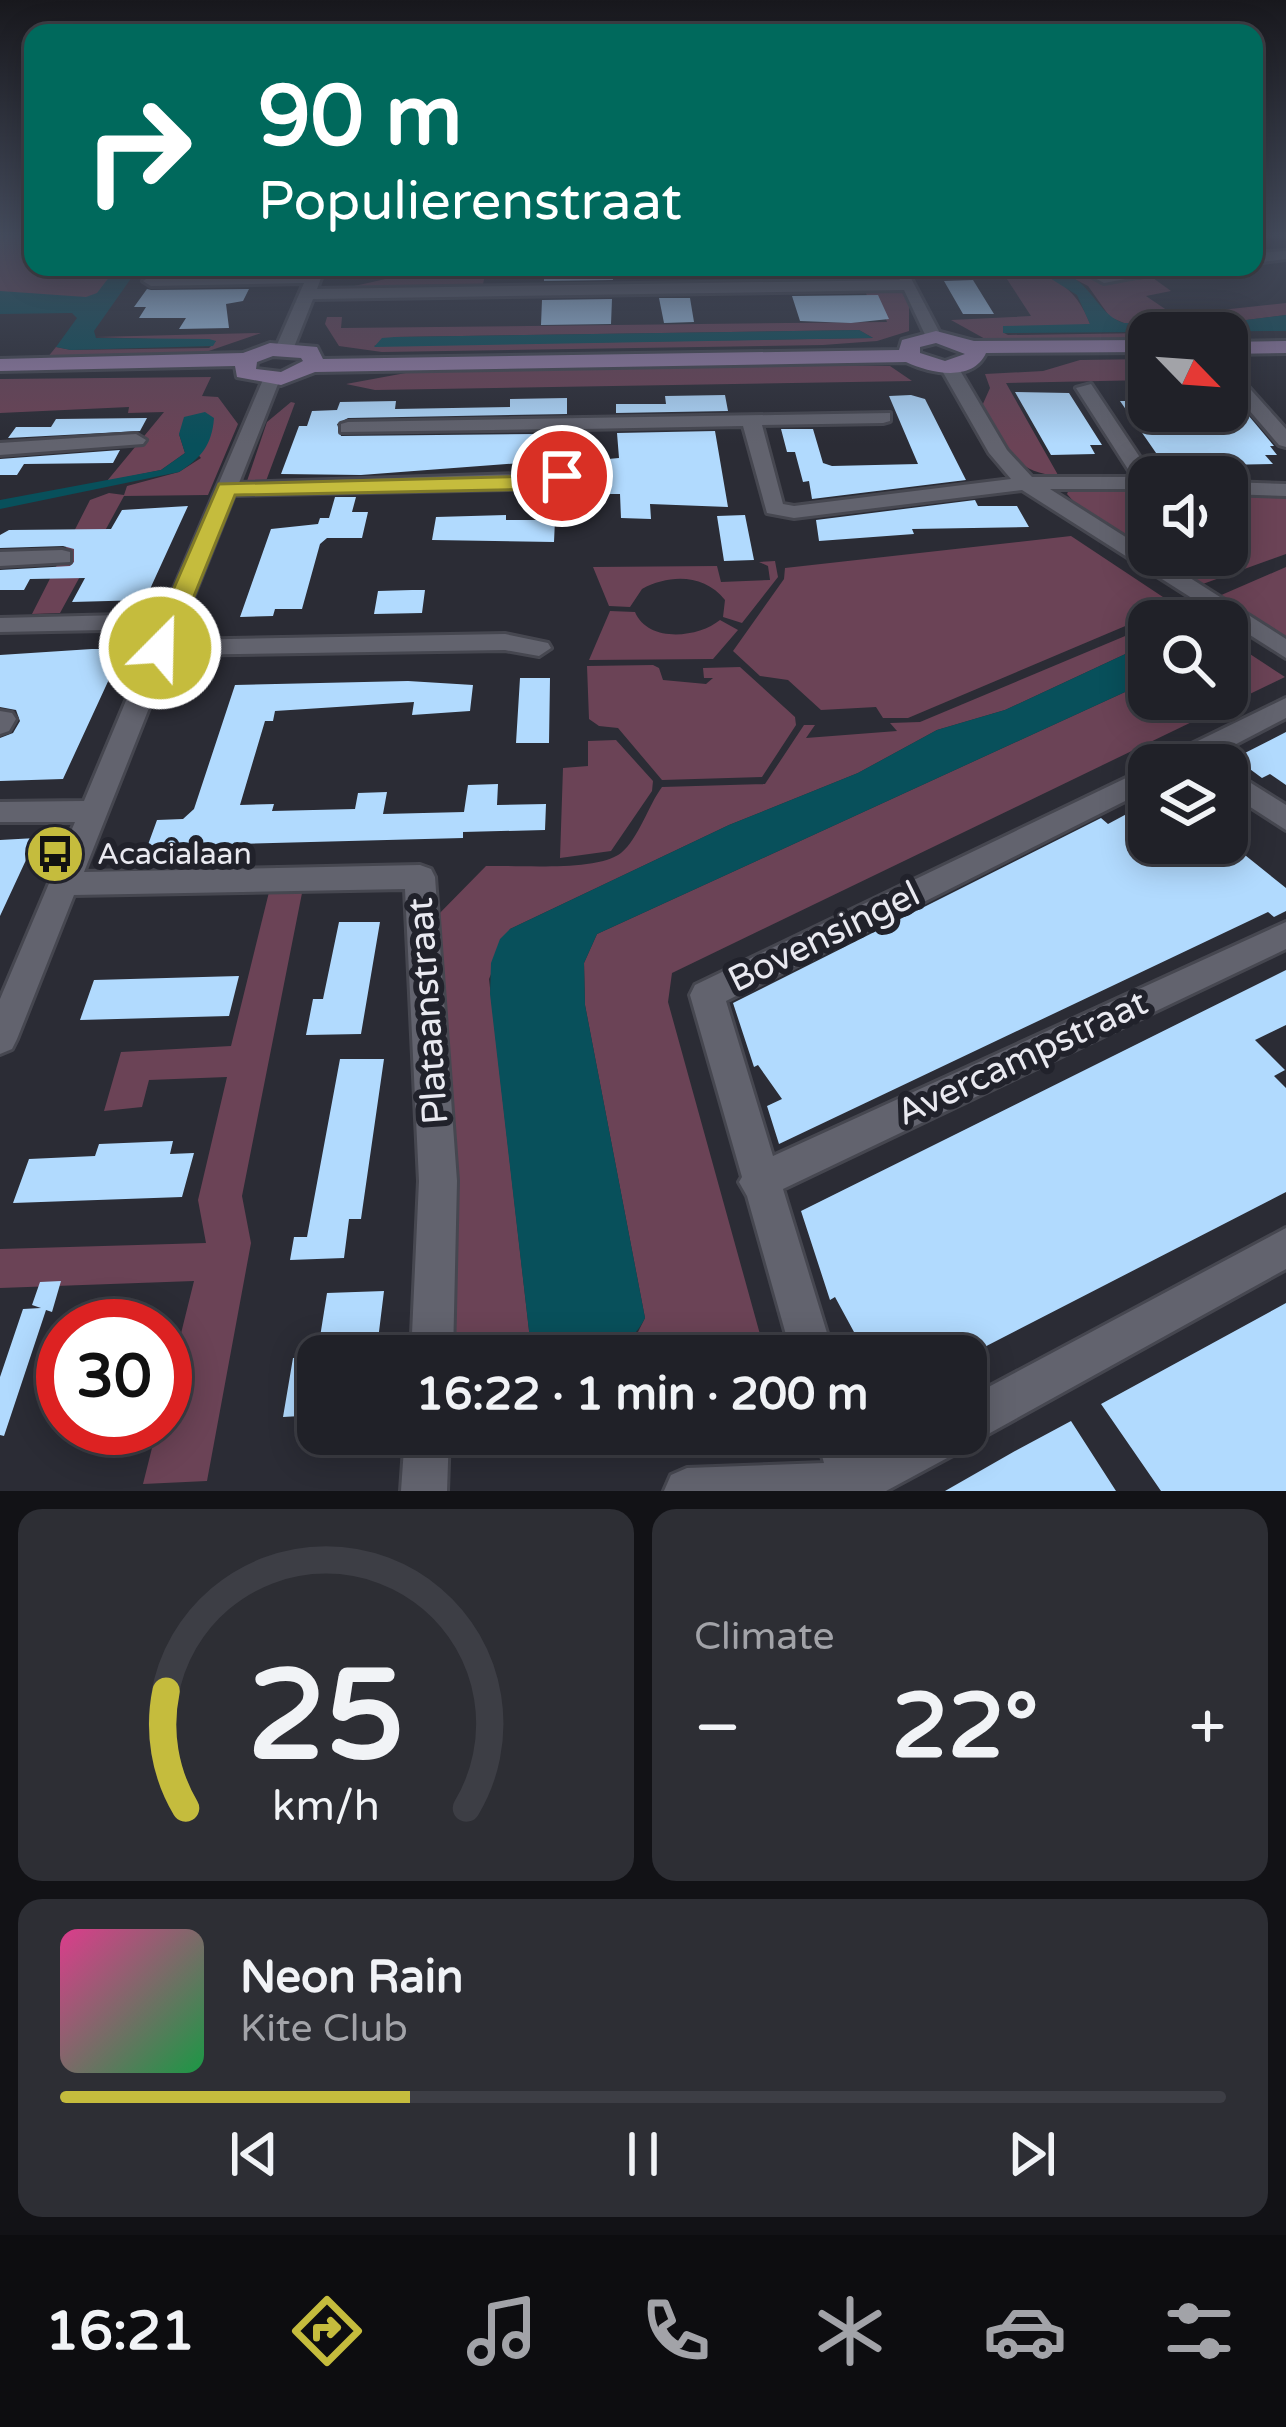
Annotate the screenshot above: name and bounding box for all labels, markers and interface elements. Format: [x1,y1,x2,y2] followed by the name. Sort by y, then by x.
[258,67,462,168] text: 90 m
[60,72,216,228] icon: right
[258,169,682,234] text: Populierenstraat
[1128,312,1248,432] north arrow
[1128,312,1248,864] map controls
[511,425,613,527] pin
[529,443,595,509] icon: arrive
[1128,456,1248,576] button: sound
[97,585,223,711] position arrow
[1128,600,1248,720] button: search
[1128,744,1248,864] button: layers
[24,823,86,885] bus stop icon: Acacialaan
[97,836,252,873] place label: Acacialaan
[721,872,927,1002] street label: Bovensingel
[399,896,457,1126] street label: Plataanstraat
[890,981,1154,1135] street label: Avercampstraat
[36,1299,192,1455] speed limit sign: 30
[416,1368,868,1422] text: 16:22 · 1 min · 200 m
[694,1613,834,1660] text: Climate
[248,1642,404,1793] text: 25
[891,1673,1038,1782] text: 22°
[694,1688,741,1768] text: −
[1189,1688,1226,1768] text: +
[272,1781,380,1832] text: km/h
[240,1951,463,2005] text: Neon Rain
[240,2005,408,2052] text: Kite Club
[221,2121,287,2187] icon: previous
[610,2121,676,2187] icon: pause
[999,2121,1065,2187] icon: next
[285,2289,369,2373] icon: directions
[460,2289,544,2373] icon: music
[634,2289,718,2373] icon: phone
[808,2289,892,2373] icon: climate
[983,2289,1067,2373] icon: car
[1157,2289,1241,2373] icon: filters
[45,2299,195,2364] text: 16:21

